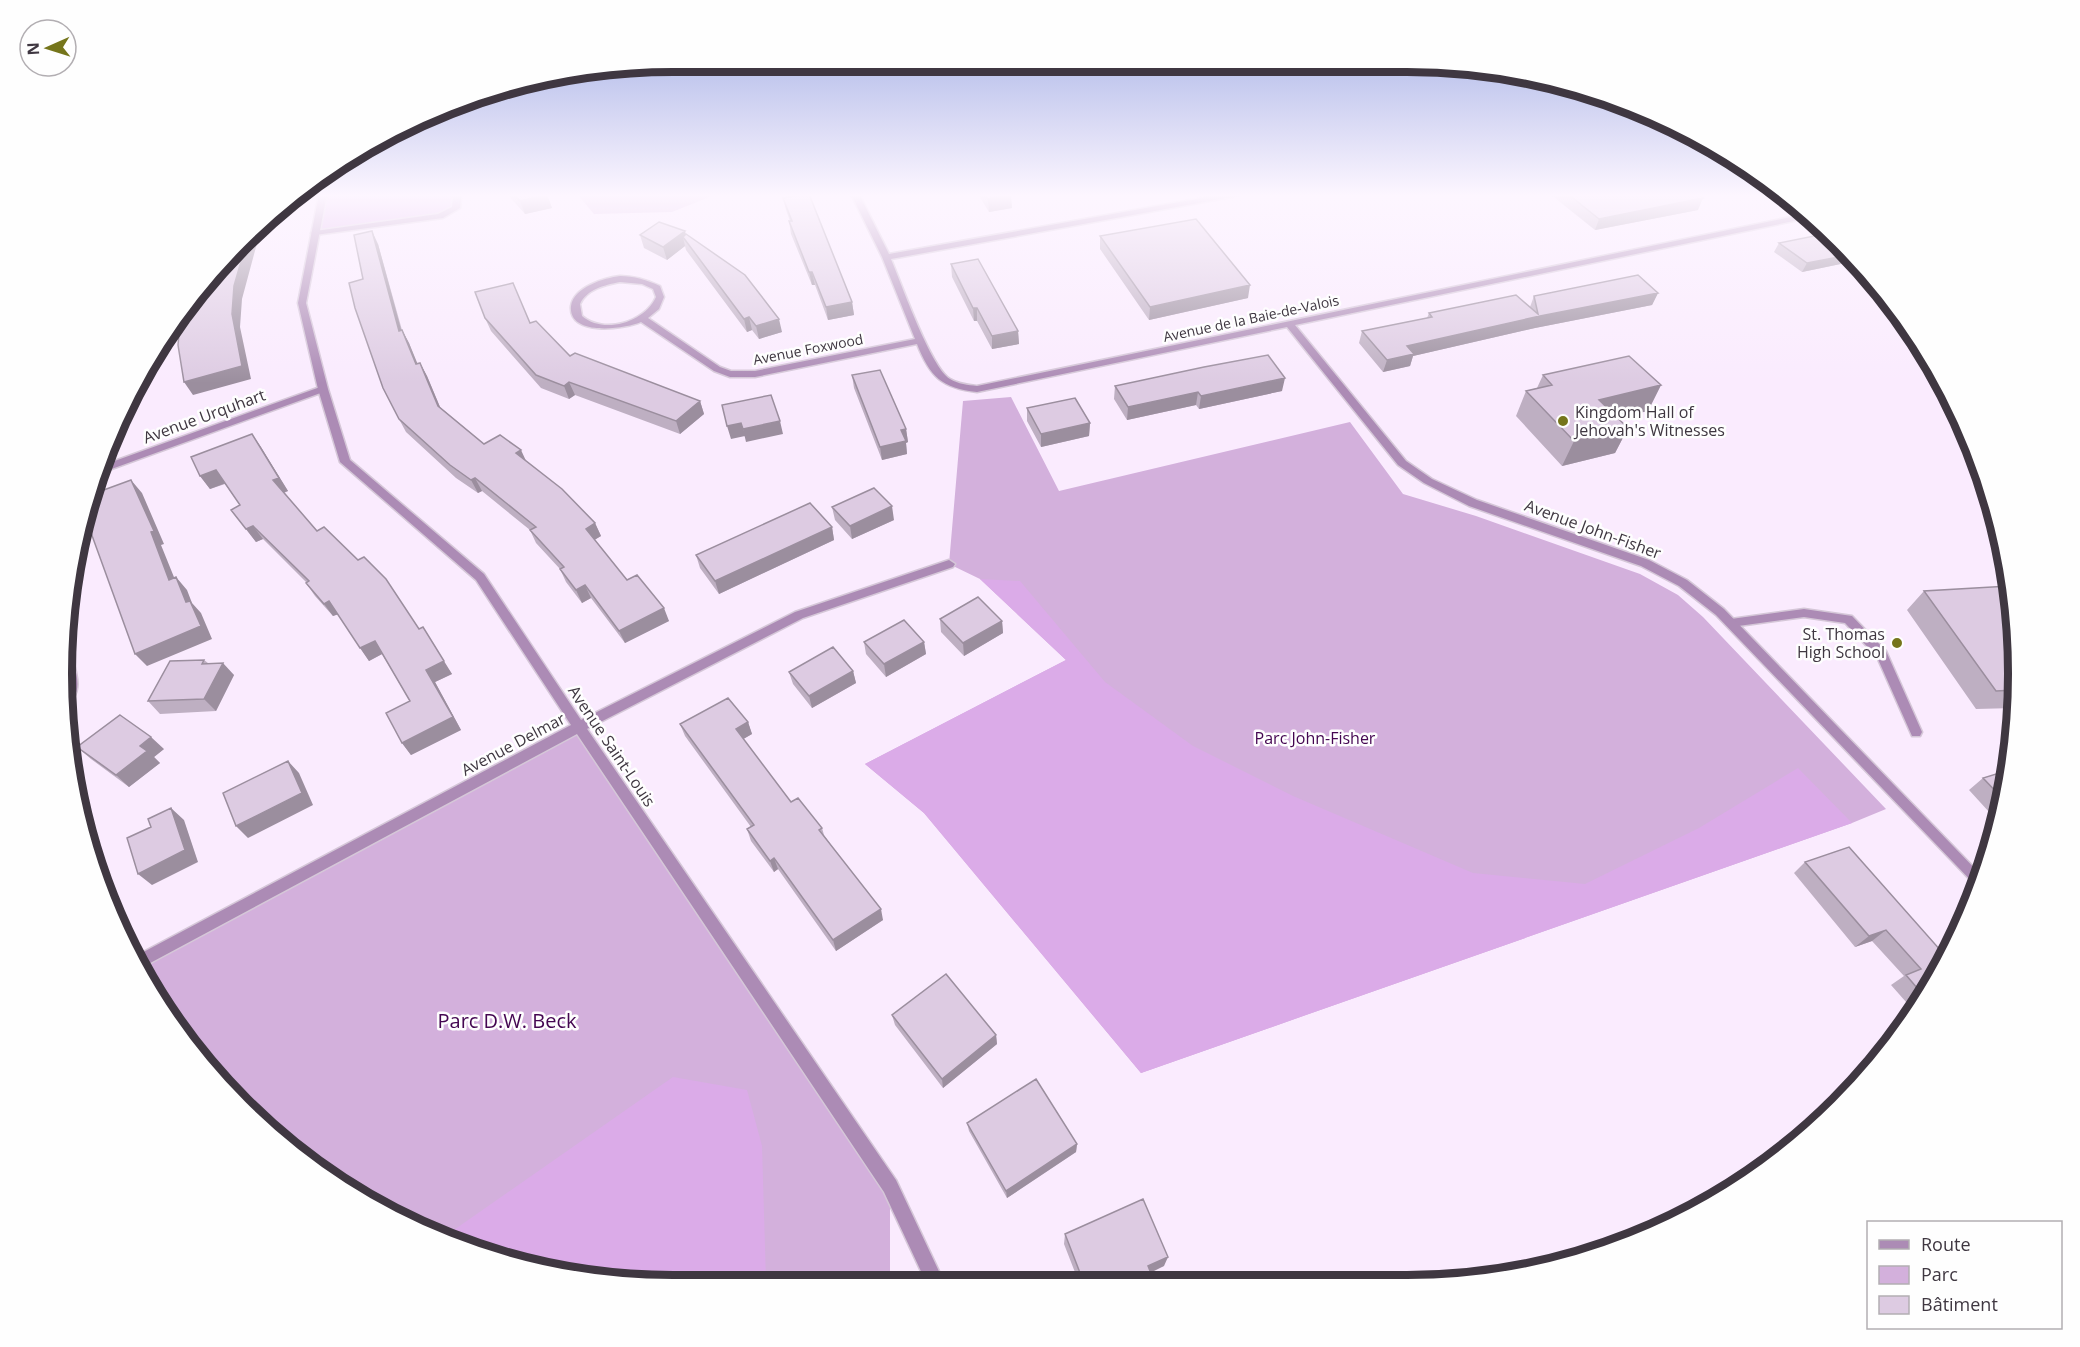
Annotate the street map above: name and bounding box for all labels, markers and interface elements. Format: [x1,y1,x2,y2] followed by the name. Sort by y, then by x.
[18,18,78,78] north arrow
[22,42,44,56] text: N
[1161,290,1341,346] street label: Avenue de la Baie-de-Valois
[751,329,865,369] street label: Avenue Foxwood
[140,384,268,448] street label: Avenue Urquhart
[1573,401,1725,441] place label: Kingdom Hall of Jehovah's Witnesses
[1556,414,1570,428] marker: Kingdom Hall of Jehovah's Witnesses
[1522,494,1665,564] street label: Avenue John-Fisher
[1797,623,1885,663] place label: St. Thomas High School
[1890,636,1904,650] marker: St. Thomas High School
[563,681,661,811] street label: Avenue Saint-Louis
[457,707,569,781] street label: Avenue Delmar
[1255,727,1376,749] park label: Parc John-Fisher
[437,1007,577,1034] park label: Parc D.W. Beck
[1867,1221,2062,1329] legend
[1921,1232,1971,1256] text: Route
[1921,1262,1958,1286] text: Parc
[1921,1292,1998,1316] text: Bâtiment

